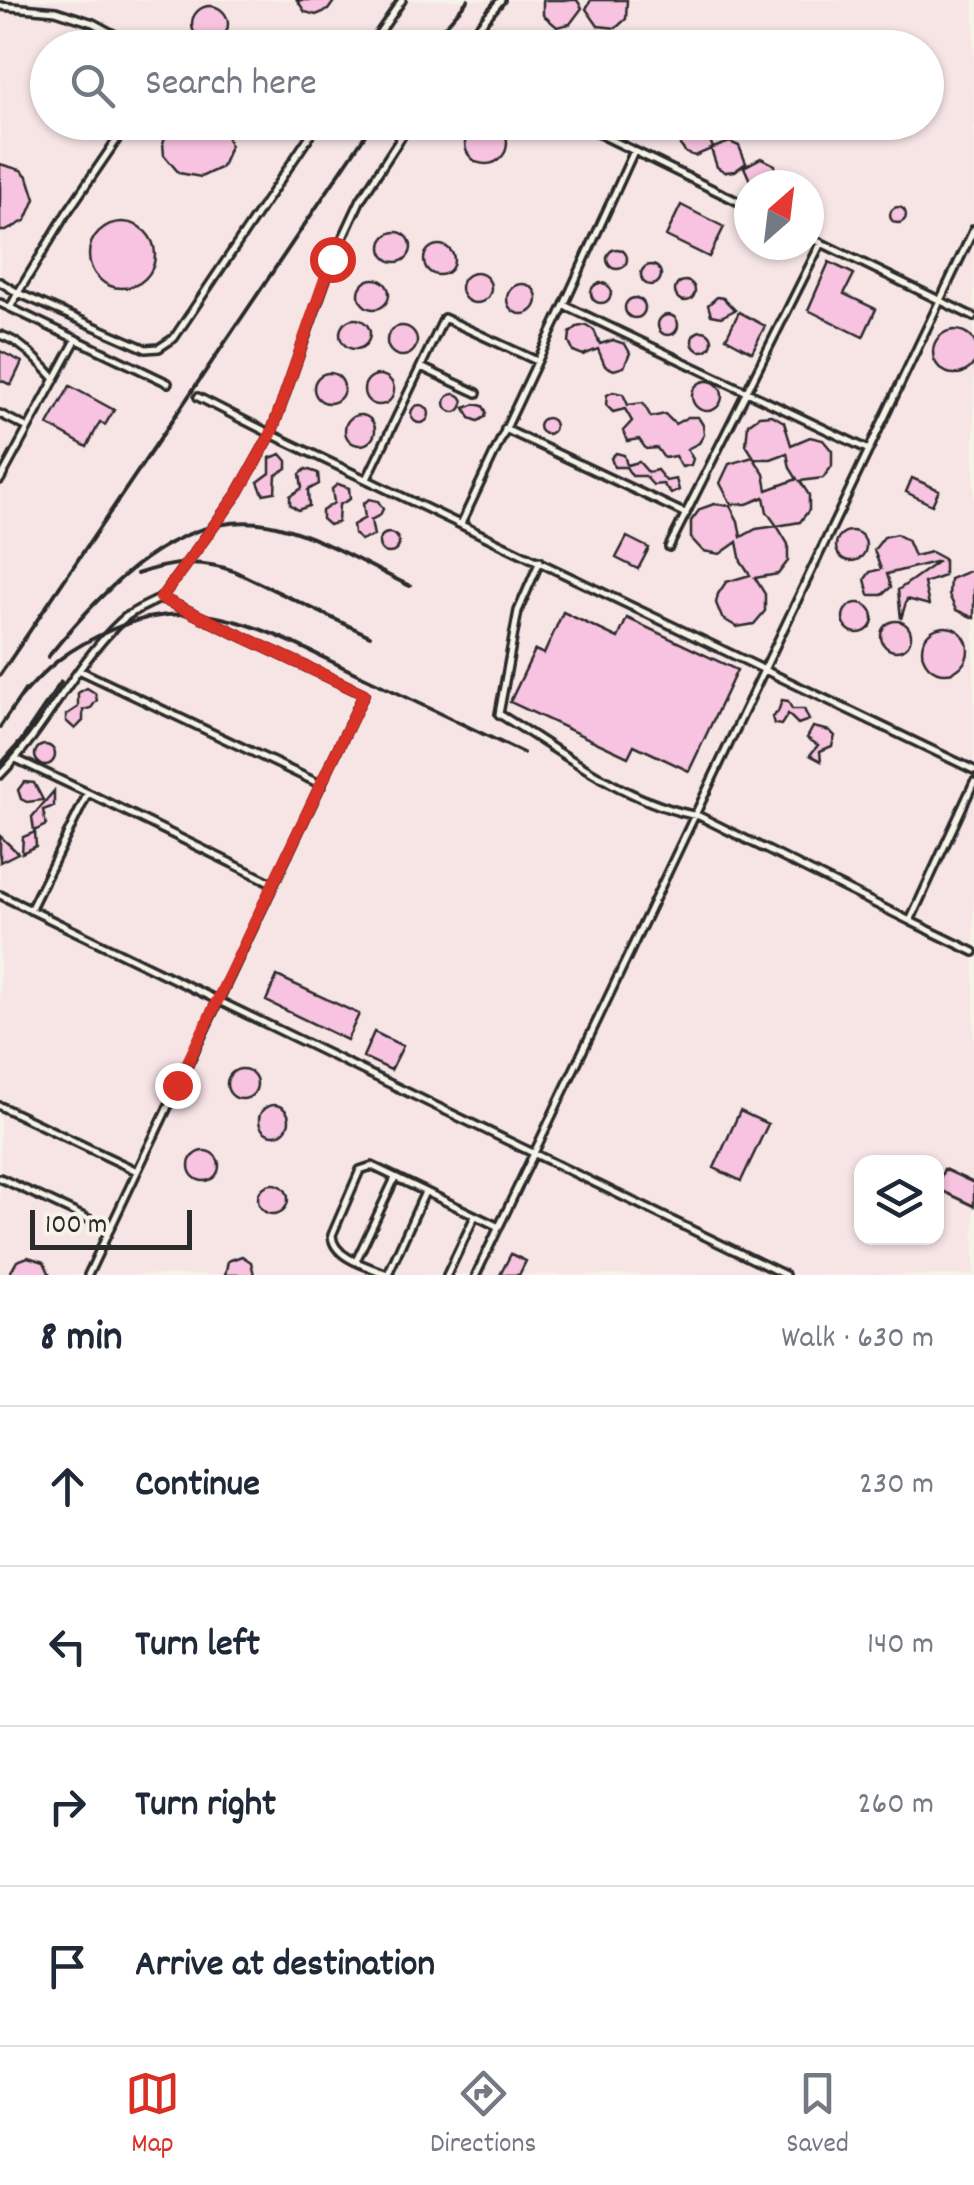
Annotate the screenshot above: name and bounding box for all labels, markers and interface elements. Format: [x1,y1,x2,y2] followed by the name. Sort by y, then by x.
[30,30,944,140] search box
[65,58,120,113] icon: search
[145,58,317,113] text: Search here
[734,170,824,260] north arrow
[310,237,356,283] route start
[155,1063,201,1109] route end
[854,1155,944,1245] map controls
[854,1155,944,1245] button: layers
[30,1205,192,1250] scale bar
[45,1207,107,1247] text: 100 m
[40,1310,122,1370] text: 8 min
[781,1317,934,1363] text: Walk · 630 m
[40,1459,95,1514] icon: ahead
[135,1459,260,1514] text: Continue
[859,1463,934,1509] text: 230 m
[40,1619,95,1674] icon: left
[135,1619,260,1674] text: Turn left
[867,1623,934,1669] text: 140 m
[40,1779,95,1834] icon: right
[135,1779,276,1834] text: Turn right
[858,1783,934,1829] text: 260 m
[40,1939,95,1994] icon: arrive
[135,1939,435,1994] text: Arrive at destination
[125,2066,180,2166] tab: Map
[430,2066,536,2166] tab: Directions
[786,2066,849,2166] tab: Saved

